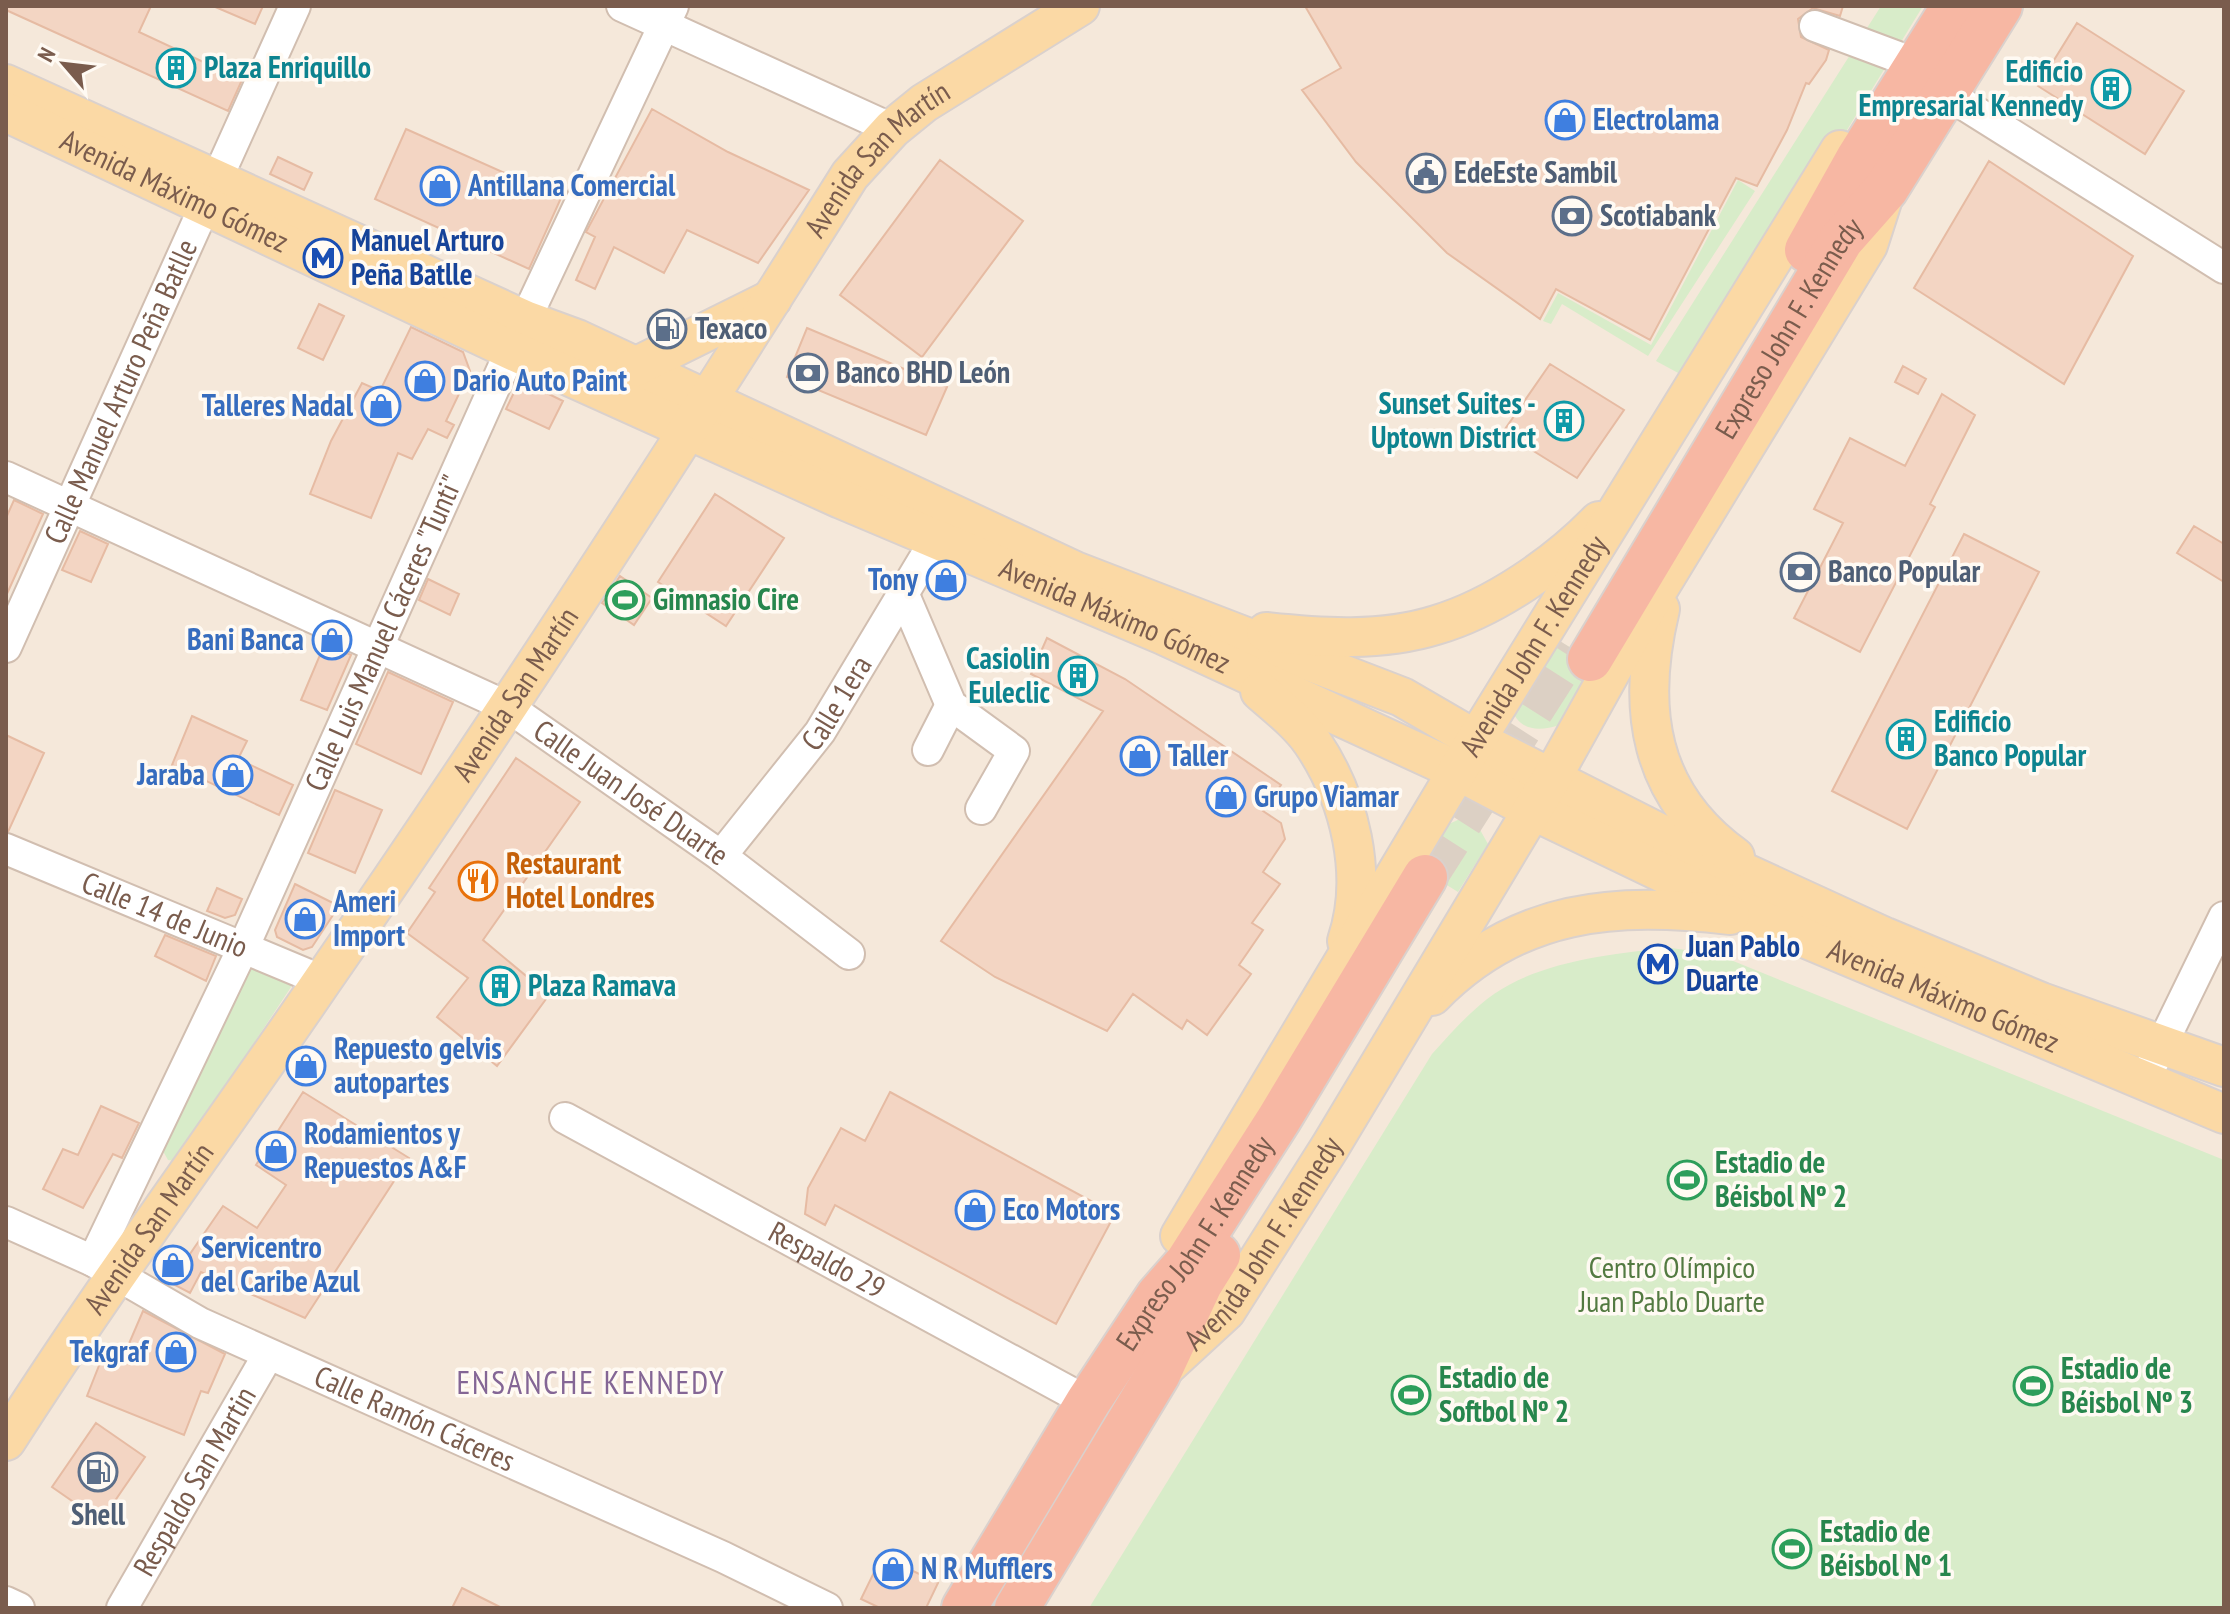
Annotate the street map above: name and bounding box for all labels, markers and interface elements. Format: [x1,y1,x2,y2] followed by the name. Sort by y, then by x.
[24,24,104,104] north arrow
[31,43,61,66] text: N
[155,47,197,89] building icon: Plaza Enriquillo
[204,47,371,86] place label: Plaza Enriquillo
[1859,51,2084,124] place label: Edificio Empresarial Kennedy
[2090,68,2132,110] building icon: Edificio Empresarial Kennedy
[795,71,957,244] street label: Avenida San Martín
[1544,99,1586,141] shop icon: Electrolama
[1593,99,1719,138] place label: Electrolama
[55,120,295,260] street label: Avenida Máximo Gómez
[1405,152,1447,194] public building icon: EdeEste Sambil
[1454,152,1618,191] place label: EdeEste Sambil
[419,165,461,207] shop icon: Antillana Comercial
[467,165,676,204] place label: Antillana Comercial
[1551,195,1593,237] bank icon: Scotiabank
[1600,195,1717,234] place label: Scotiabank
[1705,208,1871,445] street label: Expreso John F. Kennedy
[351,220,504,293] place label: Manuel Arturo Peña Batlle
[34,233,205,549] street label: Calle Manuel Arturo Peña Batlle
[302,237,344,279] metro station icon: Manuel Arturo Peña Batlle
[646,308,688,350] fuel station icon: Texaco
[695,308,767,347] place label: Texaco
[787,352,829,394] bank icon: Banco BHD León
[836,352,1010,391] place label: Banco BHD León
[404,360,446,402] shop icon: Dario Auto Paint
[453,360,627,399] place label: Dario Auto Paint
[1371,383,1536,456] place label: Sunset Suites - Uptown District
[202,385,354,424] place label: Talleres Nadal
[360,385,402,427] shop icon: Talleres Nadal
[1543,400,1585,442] building icon: Sunset Suites - Uptown District
[295,469,470,797] street label: Calle Luis Manuel Cáceres "Tunti"
[1450,527,1616,763] street label: Avenida John F. Kennedy
[994,547,1237,681] street label: Avenida Máximo Gómez
[1779,551,1821,593] bank icon: Banco Popular
[1828,551,1980,590] place label: Banco Popular
[868,559,919,598] place label: Tony
[925,559,967,601] shop icon: Tony
[604,579,646,621] sports icon: Gimnasio Cire
[653,579,799,618] place label: Gimnasio Cire
[443,599,586,788] street label: Avenida San Martín
[187,619,304,658] place label: Bani Banca
[311,619,353,661] shop icon: Bani Banca
[966,638,1050,711] place label: Casiolin Euleclic
[792,648,879,758] street label: Calle 1era
[1057,655,1099,697] building icon: Casiolin Euleclic
[1934,701,2086,774] place label: Edificio Banco Popular
[527,710,737,873] street label: Calle Juan José Duarte
[1885,718,1927,760] building icon: Edificio Banco Popular
[1119,735,1161,777] shop icon: Taller
[1168,735,1228,774] place label: Taller
[136,754,205,793] place label: Jaraba
[212,754,254,796] shop icon: Jaraba
[1205,776,1247,818] shop icon: Grupo Viamar
[1254,776,1399,815] place label: Grupo Viamar
[506,843,655,916] place label: Restaurant Hotel Londres
[457,860,499,902] restaurant icon: Restaurant Hotel Londres
[77,862,254,966] street label: Calle 14 de Junio
[332,881,405,954] place label: Ameri Import
[284,898,326,940] shop icon: Ameri Import
[1685,926,1800,999] place label: Juan Pablo Duarte
[1822,929,2065,1061] street label: Avenida Máximo Gómez
[1637,943,1679,985] metro station icon: Juan Pablo Duarte
[479,965,521,1007] building icon: Plaza Ramava
[528,965,676,1004] place label: Plaza Ramava
[334,1028,502,1101] place label: Repuesto gelvis autopartes
[285,1045,327,1087] shop icon: Repuesto gelvis autopartes
[304,1113,466,1186] place label: Rodamientos y Repuestos A&F
[1106,1127,1282,1357] street label: Expreso John F. Kennedy
[1175,1128,1350,1358] street label: Avenida John F. Kennedy
[255,1130,297,1172] shop icon: Rodamientos y Repuestos A&F
[75,1134,221,1321] street label: Avenida San Martín
[1715,1142,1847,1215] place label: Estadio de Béisbol Nº 2
[1666,1159,1708,1201] sports icon: Estadio de Béisbol Nº 2
[954,1189,996,1231] shop icon: Eco Motors
[1003,1189,1120,1228] place label: Eco Motors
[762,1211,893,1306] street label: Respaldo 29
[201,1227,361,1300] place label: Servicentro del Caribe Azul
[152,1244,194,1286] shop icon: Servicentro del Caribe Azul
[1578,1247,1765,1320] park label: Centro Olímpico Juan Pablo Duarte
[70,1331,150,1370] place label: Tekgraf
[155,1331,197,1373] shop icon: Tekgraf
[2061,1348,2193,1421] place label: Estadio de Béisbol Nº 3
[309,1356,522,1479] street label: Calle Ramón Cáceres
[1439,1357,1569,1430] place label: Estadio de Softbol Nº 2
[456,1361,726,1403] district label: ENSANCHE KENNEDY
[2012,1365,2054,1407] sports icon: Estadio de Béisbol Nº 3
[1390,1374,1432,1416] sports icon: Estadio de Softbol Nº 2
[124,1379,264,1583] street label: Respaldo San Martin
[77,1451,119,1493] fuel station icon: Shell
[71,1494,126,1533] place label: Shell
[1820,1511,1952,1584] place label: Estadio de Béisbol Nº 1
[1771,1528,1813,1570] sports icon: Estadio de Béisbol Nº 1
[872,1548,914,1590] shop icon: N R Mufflers
[921,1548,1053,1587] place label: N R Mufflers

